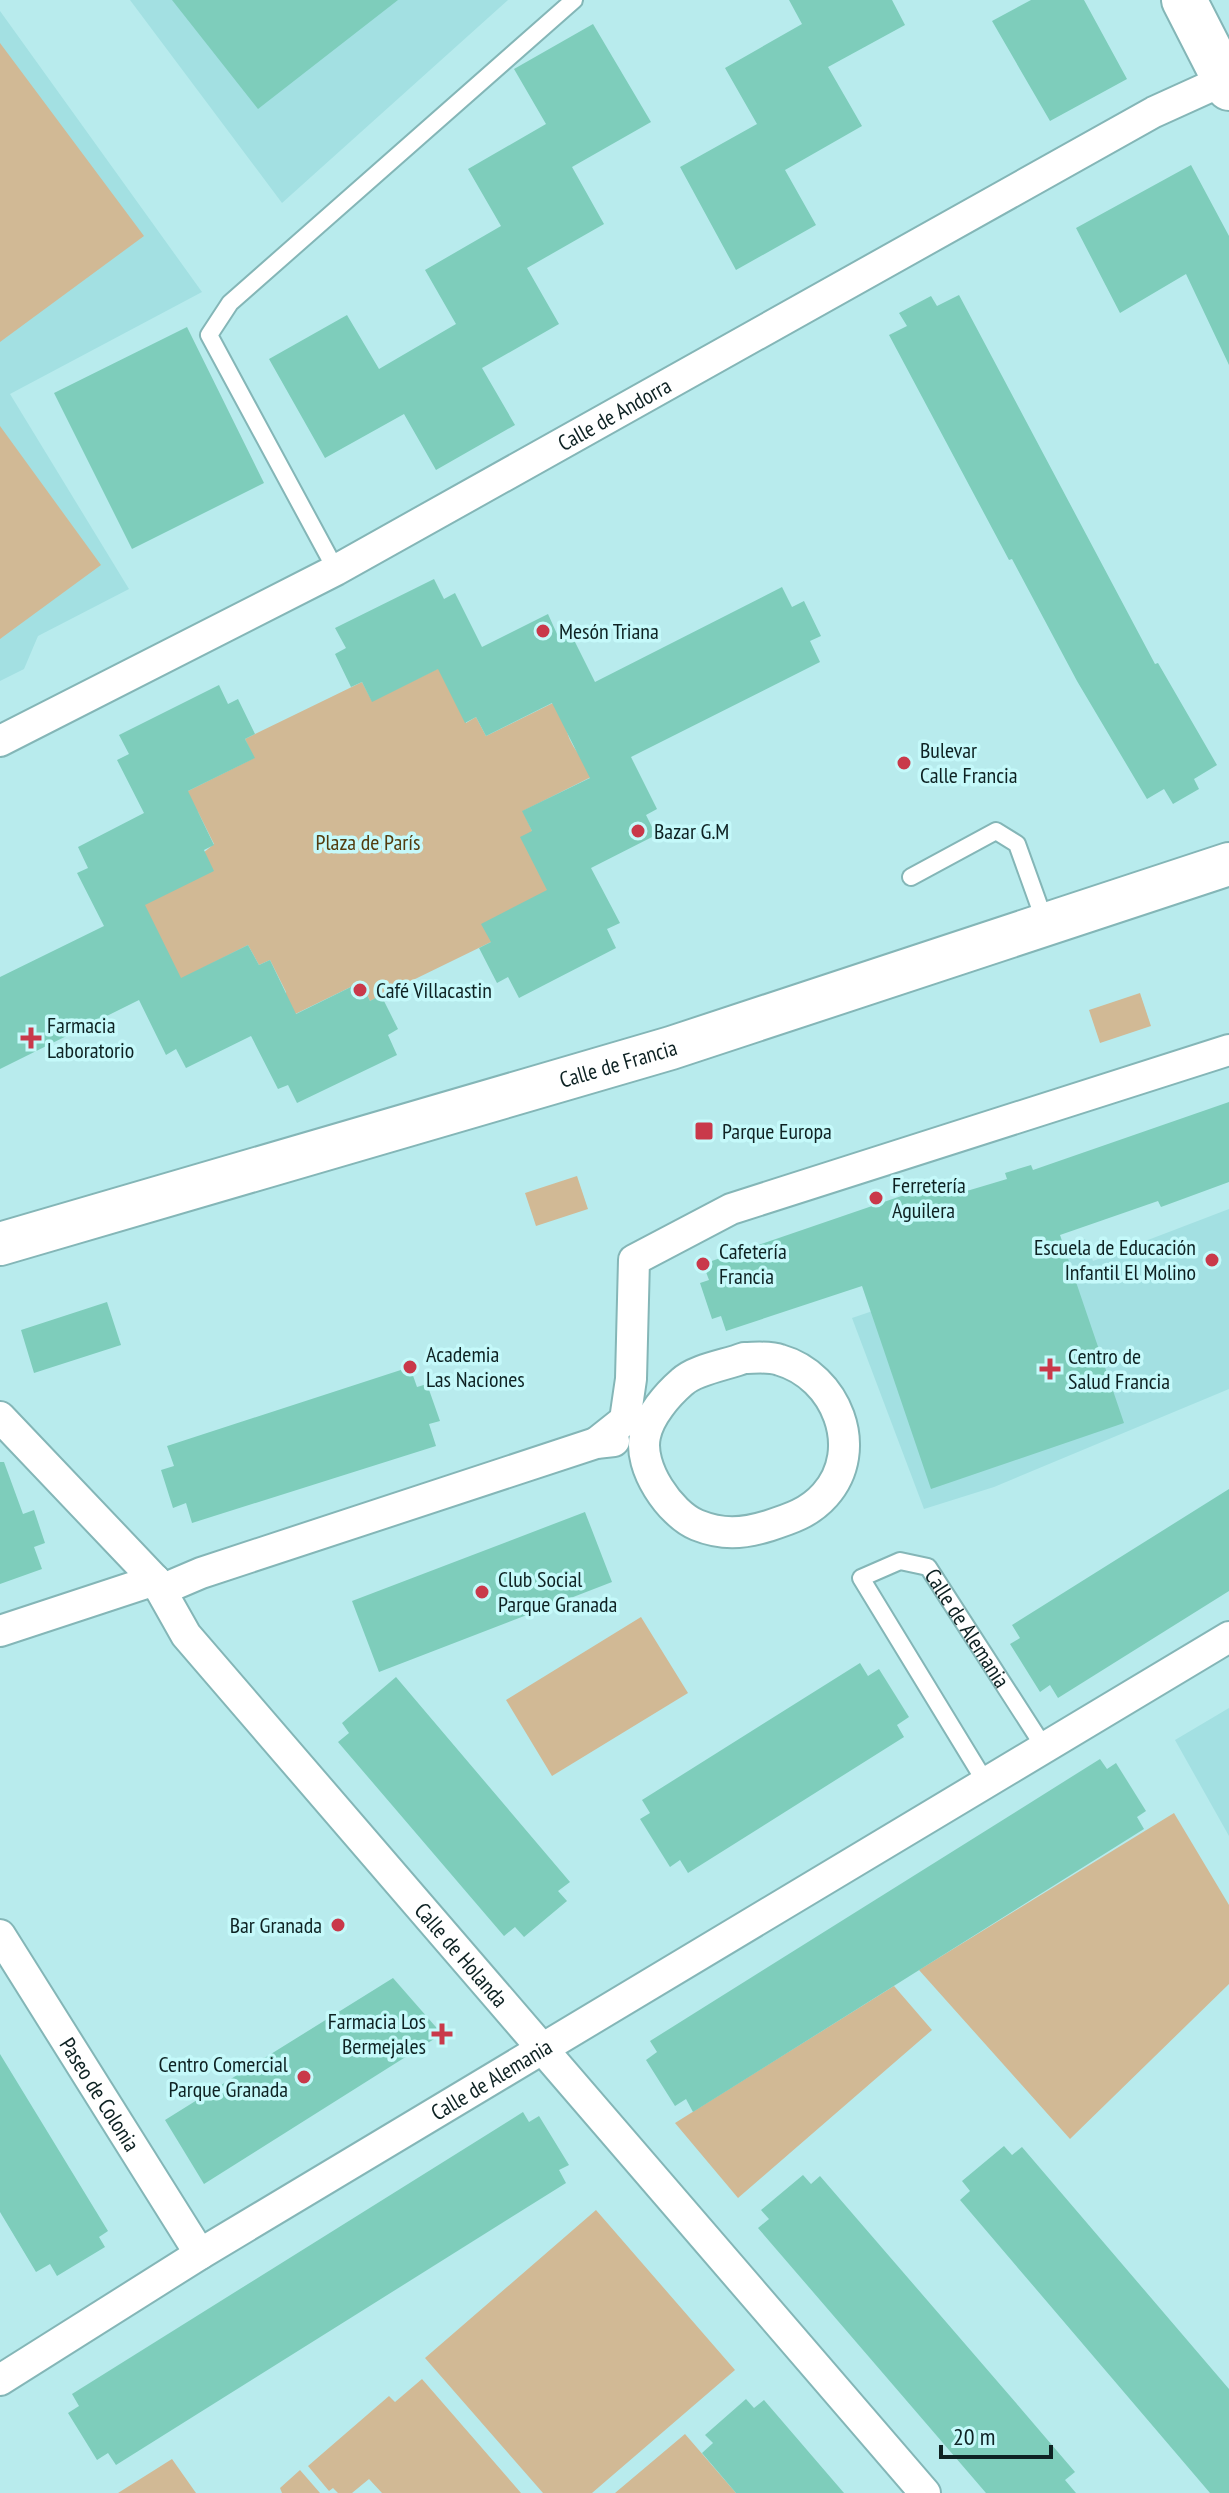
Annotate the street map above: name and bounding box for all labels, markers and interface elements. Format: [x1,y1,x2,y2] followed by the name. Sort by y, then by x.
[553,371,676,457] street label: Calle de Andorra
[559,617,659,645] place label: Mesón Triana
[534,622,552,640] marker: Mesón Triana
[920,736,1018,789] place label: Bulevar Calle Francia
[895,754,913,772] marker: Bulevar Calle Francia
[654,817,729,845] place label: Bazar G.M
[629,822,647,840] marker: Bazar G.M
[316,828,420,856] park label: Plaza de París
[376,976,492,1004] place label: Café Villacastin
[351,981,369,999] marker: Café Villacastin
[47,1011,134,1064] place label: Farmacia Laboratorio
[22,1029,40,1047] marker: Farmacia Laboratorio
[556,1033,681,1094] street label: Calle de Francia
[722,1117,832,1145] place label: Parque Europa
[693,1120,715,1142] marker: Parque Europa
[892,1171,966,1224] place label: Ferretería Aguilera
[867,1189,885,1207] marker: Ferretería Aguilera
[1034,1233,1196,1286] place label: Escuela de Educación Infantil El Molino
[719,1237,787,1290] place label: Cafetería Francia
[1203,1251,1221,1269] marker: Escuela de Educación Infantil El Molino
[694,1255,712,1273] marker: Cafetería Francia
[426,1340,525,1393] place label: Academia Las Naciones
[1068,1342,1170,1395] place label: Centro de Salud Francia
[401,1358,419,1376] marker: Academia Las Naciones
[1039,1358,1061,1380] marker: Centro de Salud Francia
[919,1563,1016,1693] street label: Calle de Alemania
[498,1565,617,1618] place label: Club Social Parque Granada
[473,1583,491,1601] marker: Club Social Parque Granada
[409,1897,514,2013] street label: Calle de Holanda
[230,1911,322,1939] place label: Bar Granada
[329,1916,347,1934] marker: Bar Granada
[328,2007,426,2060] place label: Farmacia Los Bermejales
[433,2025,451,2043] marker: Farmacia Los Bermejales
[54,2032,146,2156] street label: Paseo de Colonia
[426,2032,557,2126] street label: Calle de Alemania
[159,2050,289,2103] place label: Centro Comercial Parque Granada
[295,2068,313,2086] marker: Centro Comercial Parque Granada
[941,2409,1051,2459] scale bar
[953,2421,995,2452] text: 20 m

